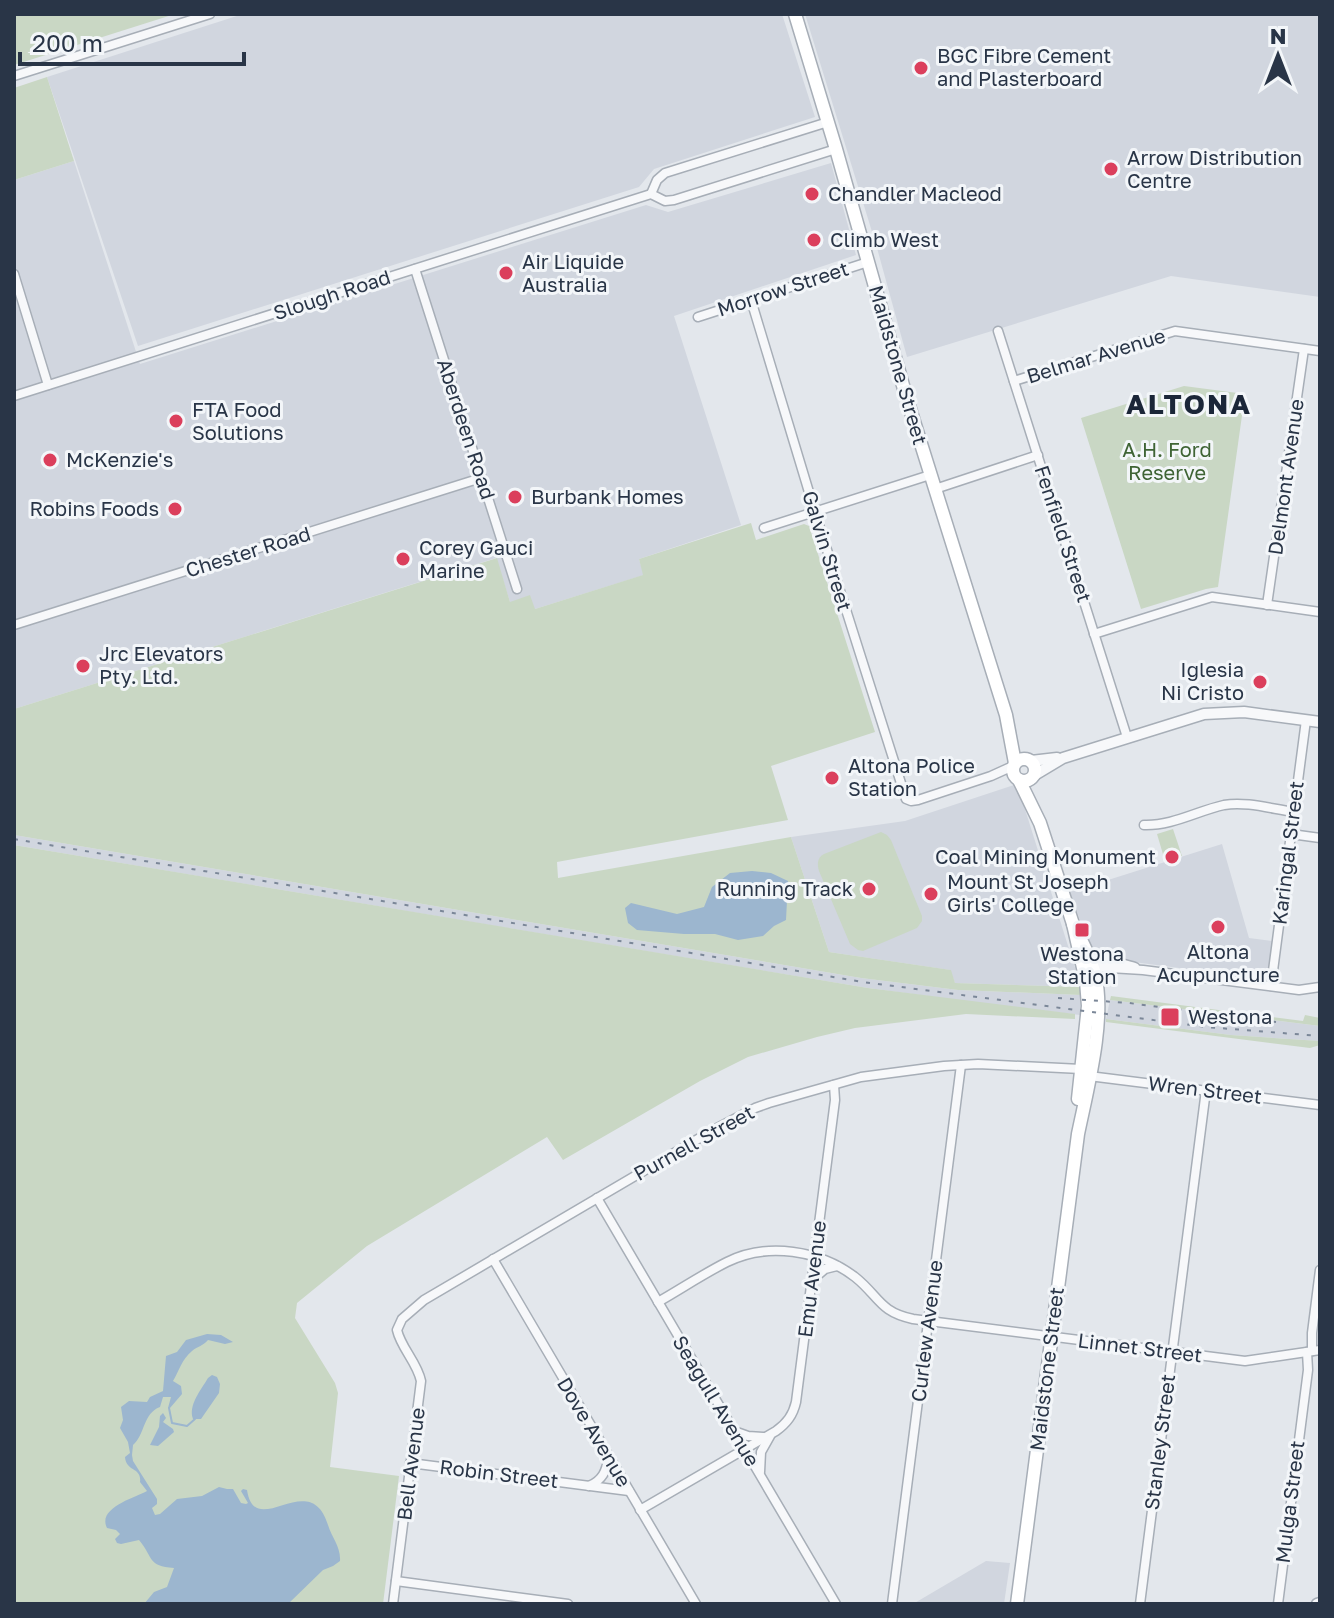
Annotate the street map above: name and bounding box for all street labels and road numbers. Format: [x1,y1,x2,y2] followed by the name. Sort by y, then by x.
[714,255,851,321] street label: Morrow Street
[270,264,393,324] street label: Slough Road
[865,282,933,447] street label: Maidstone Street
[1023,323,1168,388] street label: Belmar Avenue
[433,355,501,502] street label: Aberdeen Road
[1262,397,1308,556] street label: Delmont Avenue
[1031,462,1097,605] street label: Fenfield Street
[798,488,858,614] street label: Galvin Street
[182,521,313,581] street label: Chester Road
[1266,780,1308,926] street label: Karingal Street
[1147,1070,1263,1108] street label: Wren Street
[629,1099,758,1185] street label: Purnell Street
[792,1219,830,1339] street label: Emu Avenue
[905,1258,947,1403] street label: Curlew Avenue
[1024,1286,1068,1452] street label: Maidstone Street
[1077,1327,1204,1367] street label: Linnet Street
[668,1331,765,1470] street label: Seagull Avenue
[553,1372,637,1491] street label: Dove Avenue
[1139,1373,1179,1511] street label: Stanley Street
[391,1406,429,1522] street label: Bell Avenue
[1270,1439,1308,1565] street label: Mulga Street
[438,1454,560,1492] street label: Robin Street

